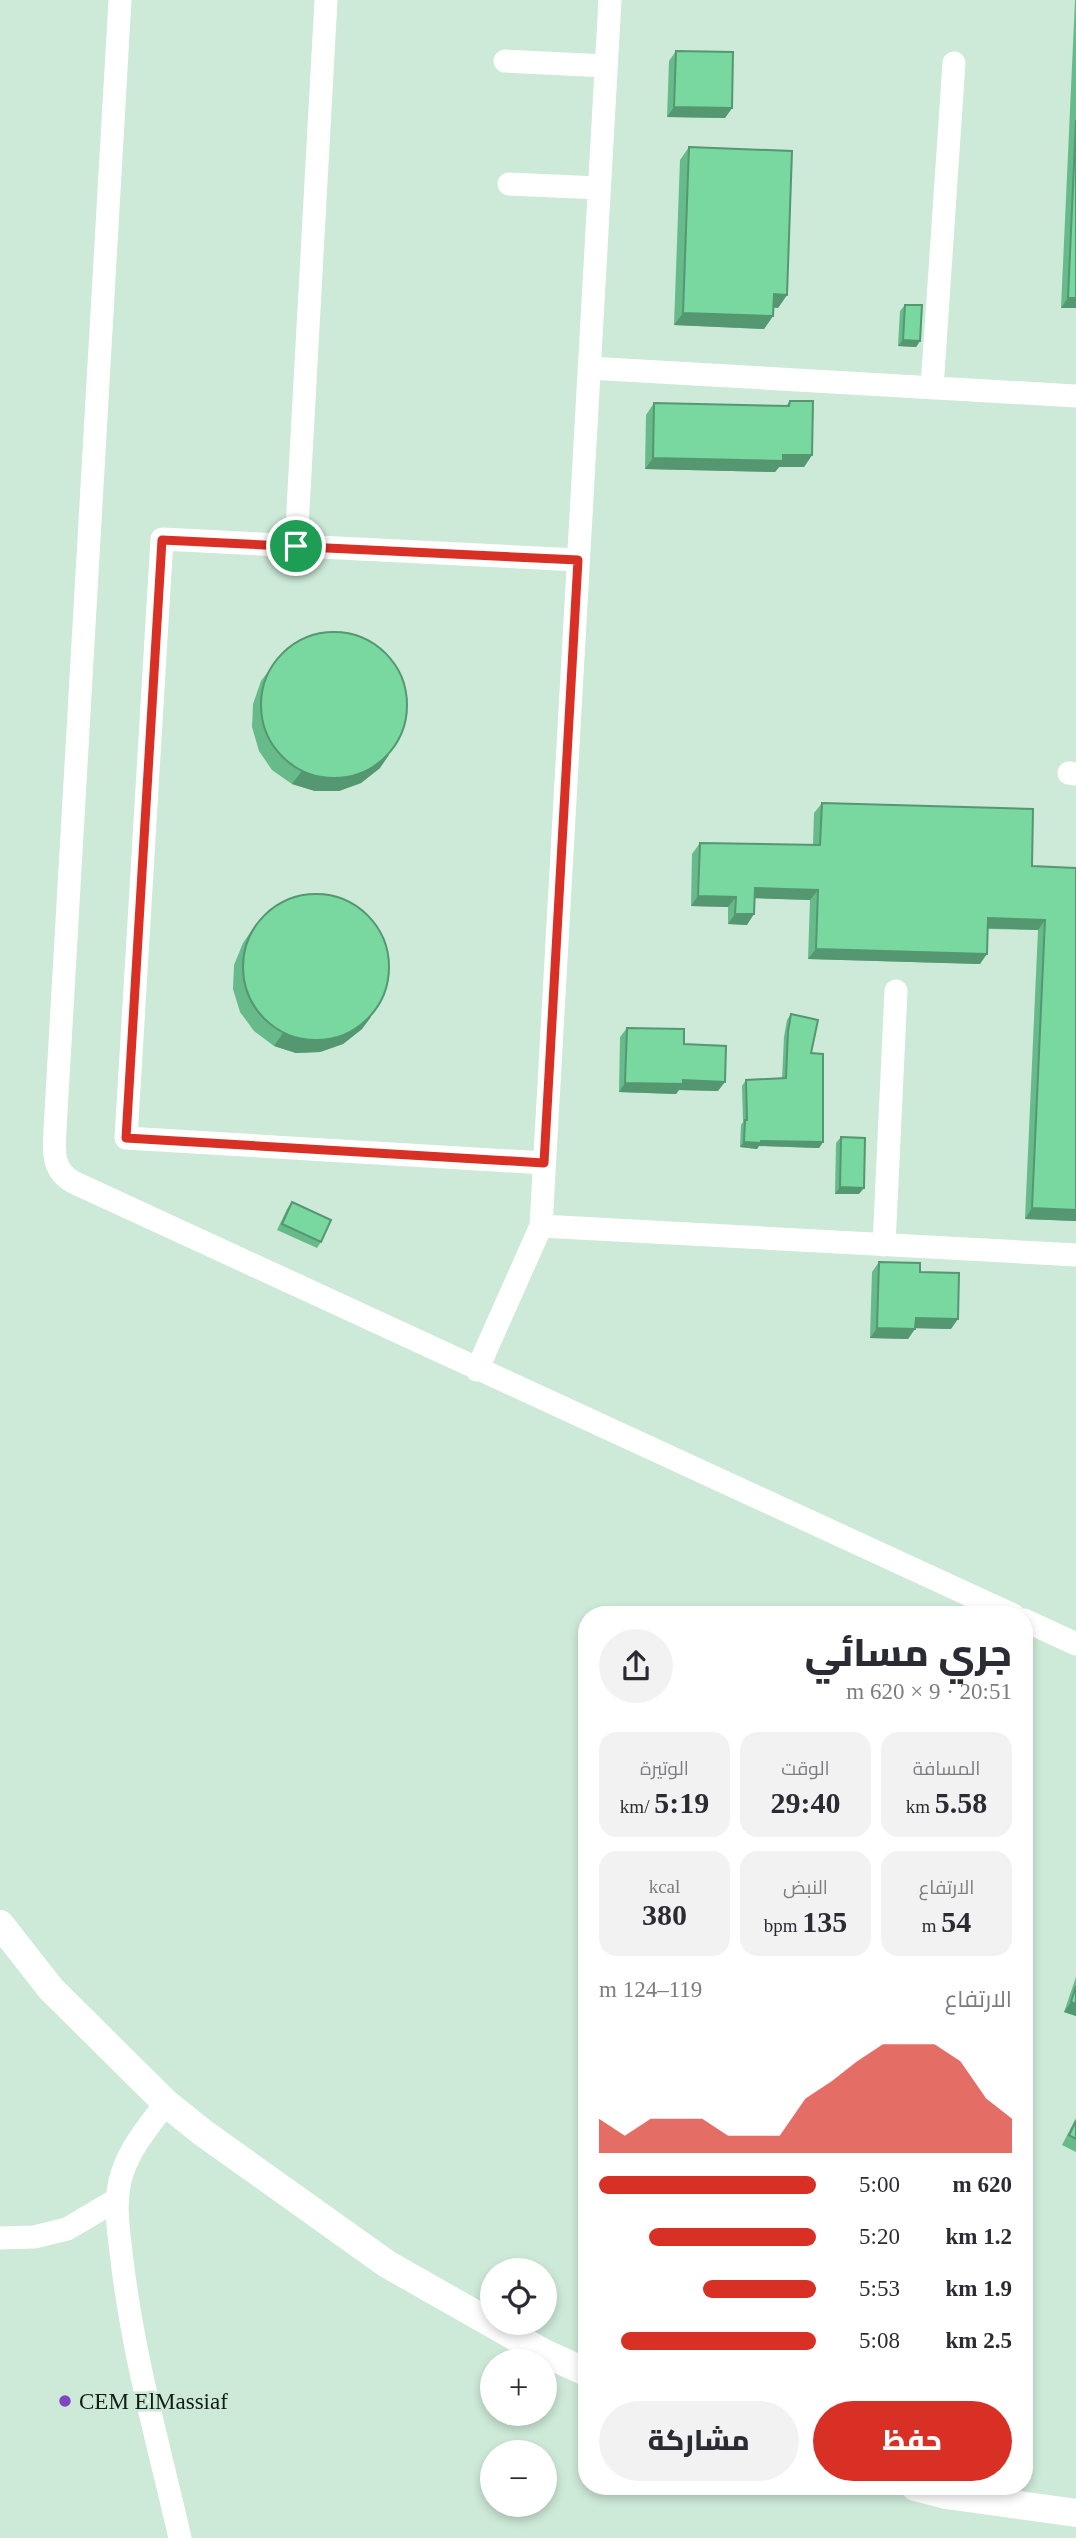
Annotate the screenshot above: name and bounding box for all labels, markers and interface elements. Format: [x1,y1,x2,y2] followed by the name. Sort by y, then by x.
[266,516,326,576] pin
[277,527,315,565] icon: arrive
[599,1629,673,1703] button: share
[805,1632,1012,1674] text: جري مسائي
[846,1679,1012,1704] text: 20:51 · 9 × 620 m
[640,1758,689,1779] text: الوتيرة
[781,1758,830,1779] text: الوقت
[913,1758,980,1779] text: المسافة
[654,1786,709,1819] text: 5:19
[771,1786,841,1819] text: 29:40
[935,1786,987,1819] text: 5.58
[620,1796,654,1817] text: /km
[906,1796,935,1817] text: km
[649,1876,680,1897] text: kcal
[783,1877,828,1898] text: النبض
[919,1877,974,1898] text: الارتفاع
[642,1898,687,1931] text: 380
[802,1905,847,1938] text: 135
[941,1905,971,1938] text: 54
[764,1915,802,1936] text: bpm
[922,1915,941,1936] text: m
[599,1977,702,2002] text: 119–124 m
[945,1987,1012,2012] text: الارتفاع
[859,2172,900,2197] text: 5:00
[953,2172,1012,2197] text: 620 m
[859,2224,900,2249] text: 5:20
[946,2224,1012,2249] text: 1.2 km
[480,2258,557,2517] map controls
[480,2258,557,2335] button: locate
[859,2276,900,2301] text: 5:53
[946,2276,1012,2301] text: 1.9 km
[859,2328,900,2353] text: 5:08
[946,2328,1012,2353] text: 2.5 km
[480,2349,557,2426] button: +
[79,2389,228,2414] place label: CEM ElMassiaf
[57,2393,73,2409] marker: CEM ElMassiaf
[599,2401,799,2481] button: مشاركة
[813,2401,1012,2481] button: حفظ
[480,2440,557,2517] button: −

